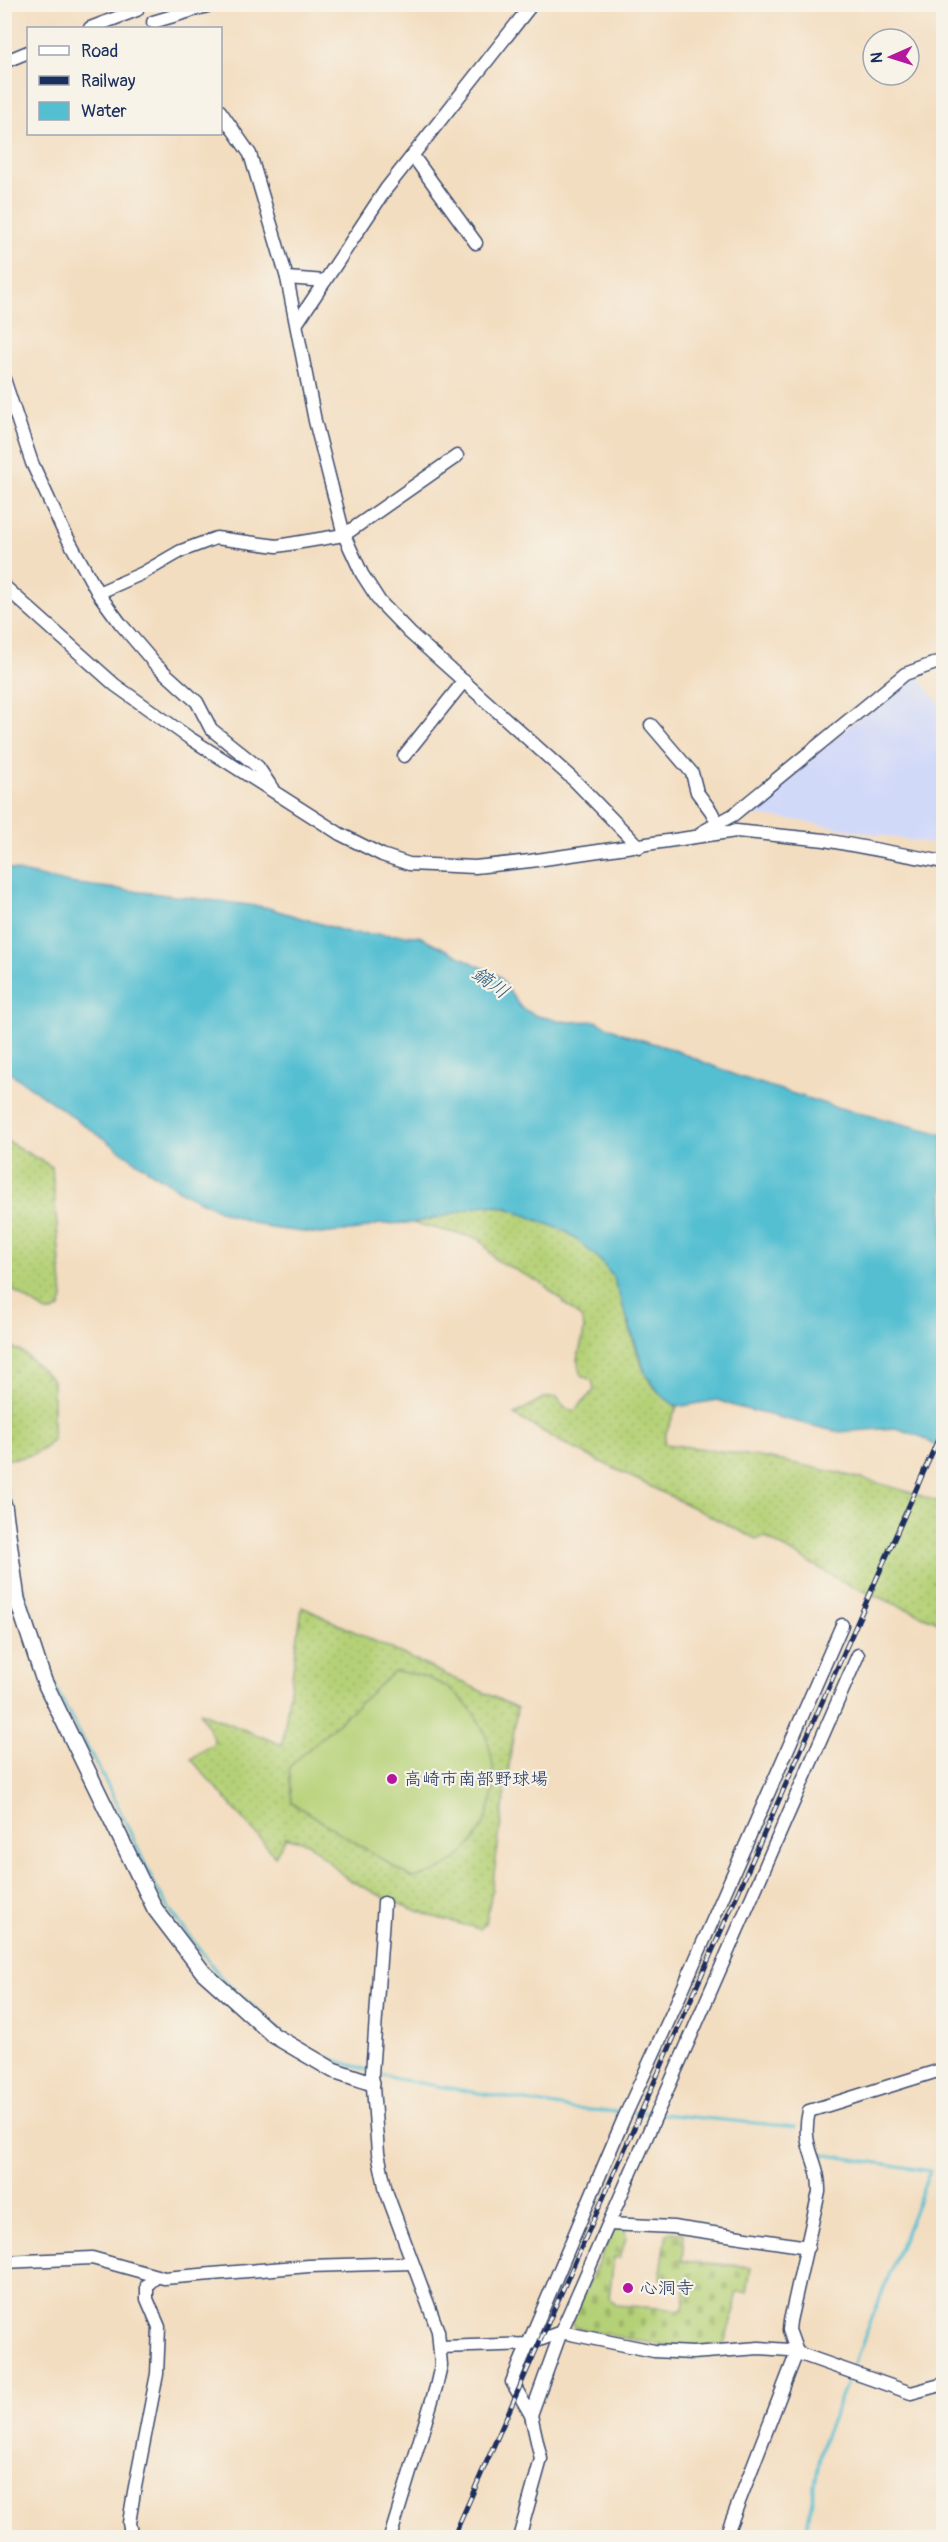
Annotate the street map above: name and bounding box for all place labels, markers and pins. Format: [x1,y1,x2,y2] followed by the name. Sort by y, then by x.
[404,1768,548,1791] place label: 高崎市南部野球場
[385,1772,399,1786] marker: 高崎市南部野球場
[640,2277,694,2300] place label: 心洞寺
[621,2281,635,2295] marker: 心洞寺

